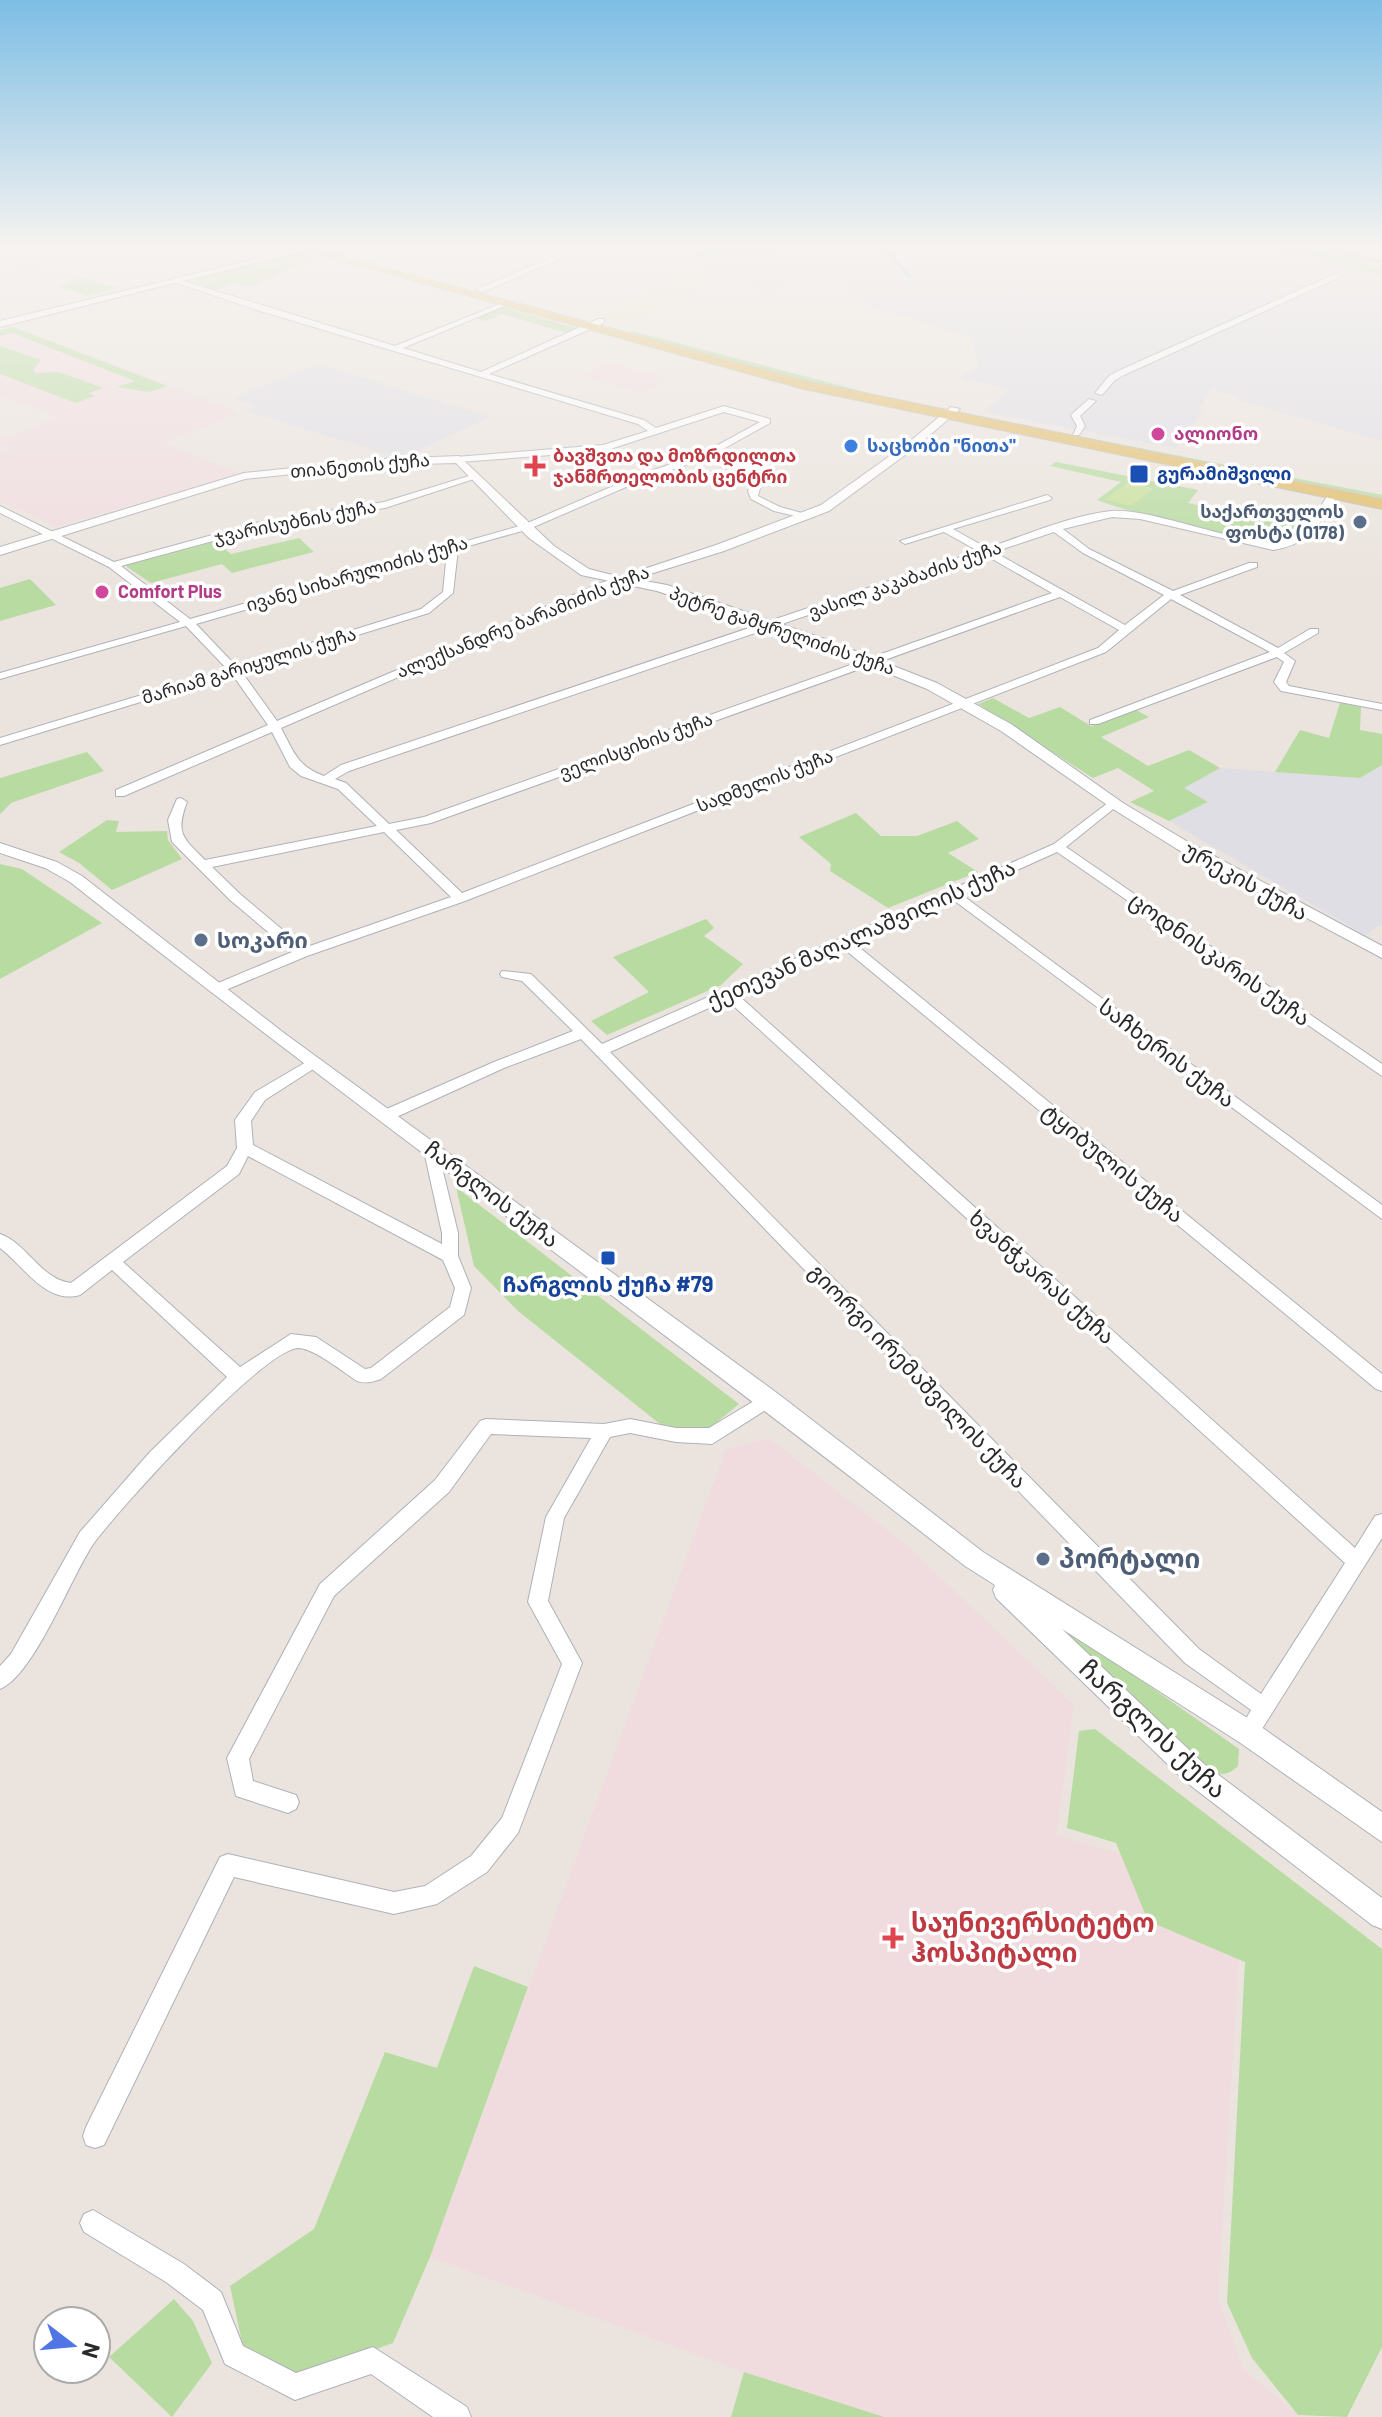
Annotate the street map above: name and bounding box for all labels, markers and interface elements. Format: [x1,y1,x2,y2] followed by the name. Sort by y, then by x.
[1174,422,1258,445] place label: ალიონო
[1149,425,1167,443] marker: ალიონო
[867,434,1016,456] place label: საცხობი "ნითა"
[842,437,860,455] marker: საცხობი "ნითა"
[553,444,796,488] place label: ბავშვთა და მოზრდილთა ჯანმრთელობის ცენტრი
[289,448,431,483] street label: თიანეთის ქუჩა
[524,455,546,477] marker: ბავშვთა და მოზრდილთა ჯანმრთელობის ცენტრი
[1157,462,1292,485] place label: გურამიშვილი
[1128,463,1150,485] marker: გურამიშვილი
[212,494,378,549] street label: ჯვარისუბნის ქუჩა
[1200,500,1345,543] place label: საქართველოს ფოსტა (0178)
[1351,513,1369,531] marker: საქართველოს ფოსტა (0178)
[243,531,471,616] street label: ივანე სიხარულიძის ქუჩა
[805,536,1005,623] street label: ვასილ კაკაბაძის ქუჩა
[393,560,653,683] street label: ალექსანდრე ბარამიძის ქუჩა
[118,580,222,602] place label: Comfort Plus
[666,581,898,680] street label: პეტრე გამყრელიძის ქუჩა
[93,583,111,601] marker: Comfort Plus
[139,622,359,709] street label: მარიამ გარიყულის ქუჩა
[556,707,716,784] street label: ველისციხის ქუჩა
[693,744,836,817] street label: სადმელის ქუჩა
[1179,835,1313,926] street label: ურეკის ქუჩა
[702,853,1020,1015] street label: ქეთევან მაღალაშვილის ქუჩა
[1124,886,1316,1032] street label: ცოდნისკარის ქუჩა
[217,926,308,953] place label: სოკარი
[192,931,210,949] marker: სოკარი
[1094,993,1241,1113] street label: საჩხერის ქუჩა
[1036,1097,1190,1229] street label: ტყიბულის ქუჩა
[419,1134,565,1254] street label: ჩარგლის ქუჩა
[964,1204,1121,1349] street label: ხვანჭკარას ქუჩა
[599,1249,617,1267] marker: ჩარგლის ქუჩა #79
[803,1258,1033,1494] street label: გიორგი ირემაშვილის ქუჩა
[503,1270,713,1298] place label: ჩარგლის ქუჩა #79
[1059,1542,1200,1575] place label: პორტალი
[1034,1550,1052,1568] marker: პორტალი
[1073,1652,1234,1805] street label: ჩარგლის ქუჩა
[911,1906,1155,1969] place label: საუნივერსიტეტო ჰოსპიტალი
[882,1927,904,1949] marker: საუნივერსიტეტო ჰოსპიტალი
[32,2305,112,2385] north arrow
[78,2340,107,2361] text: N

